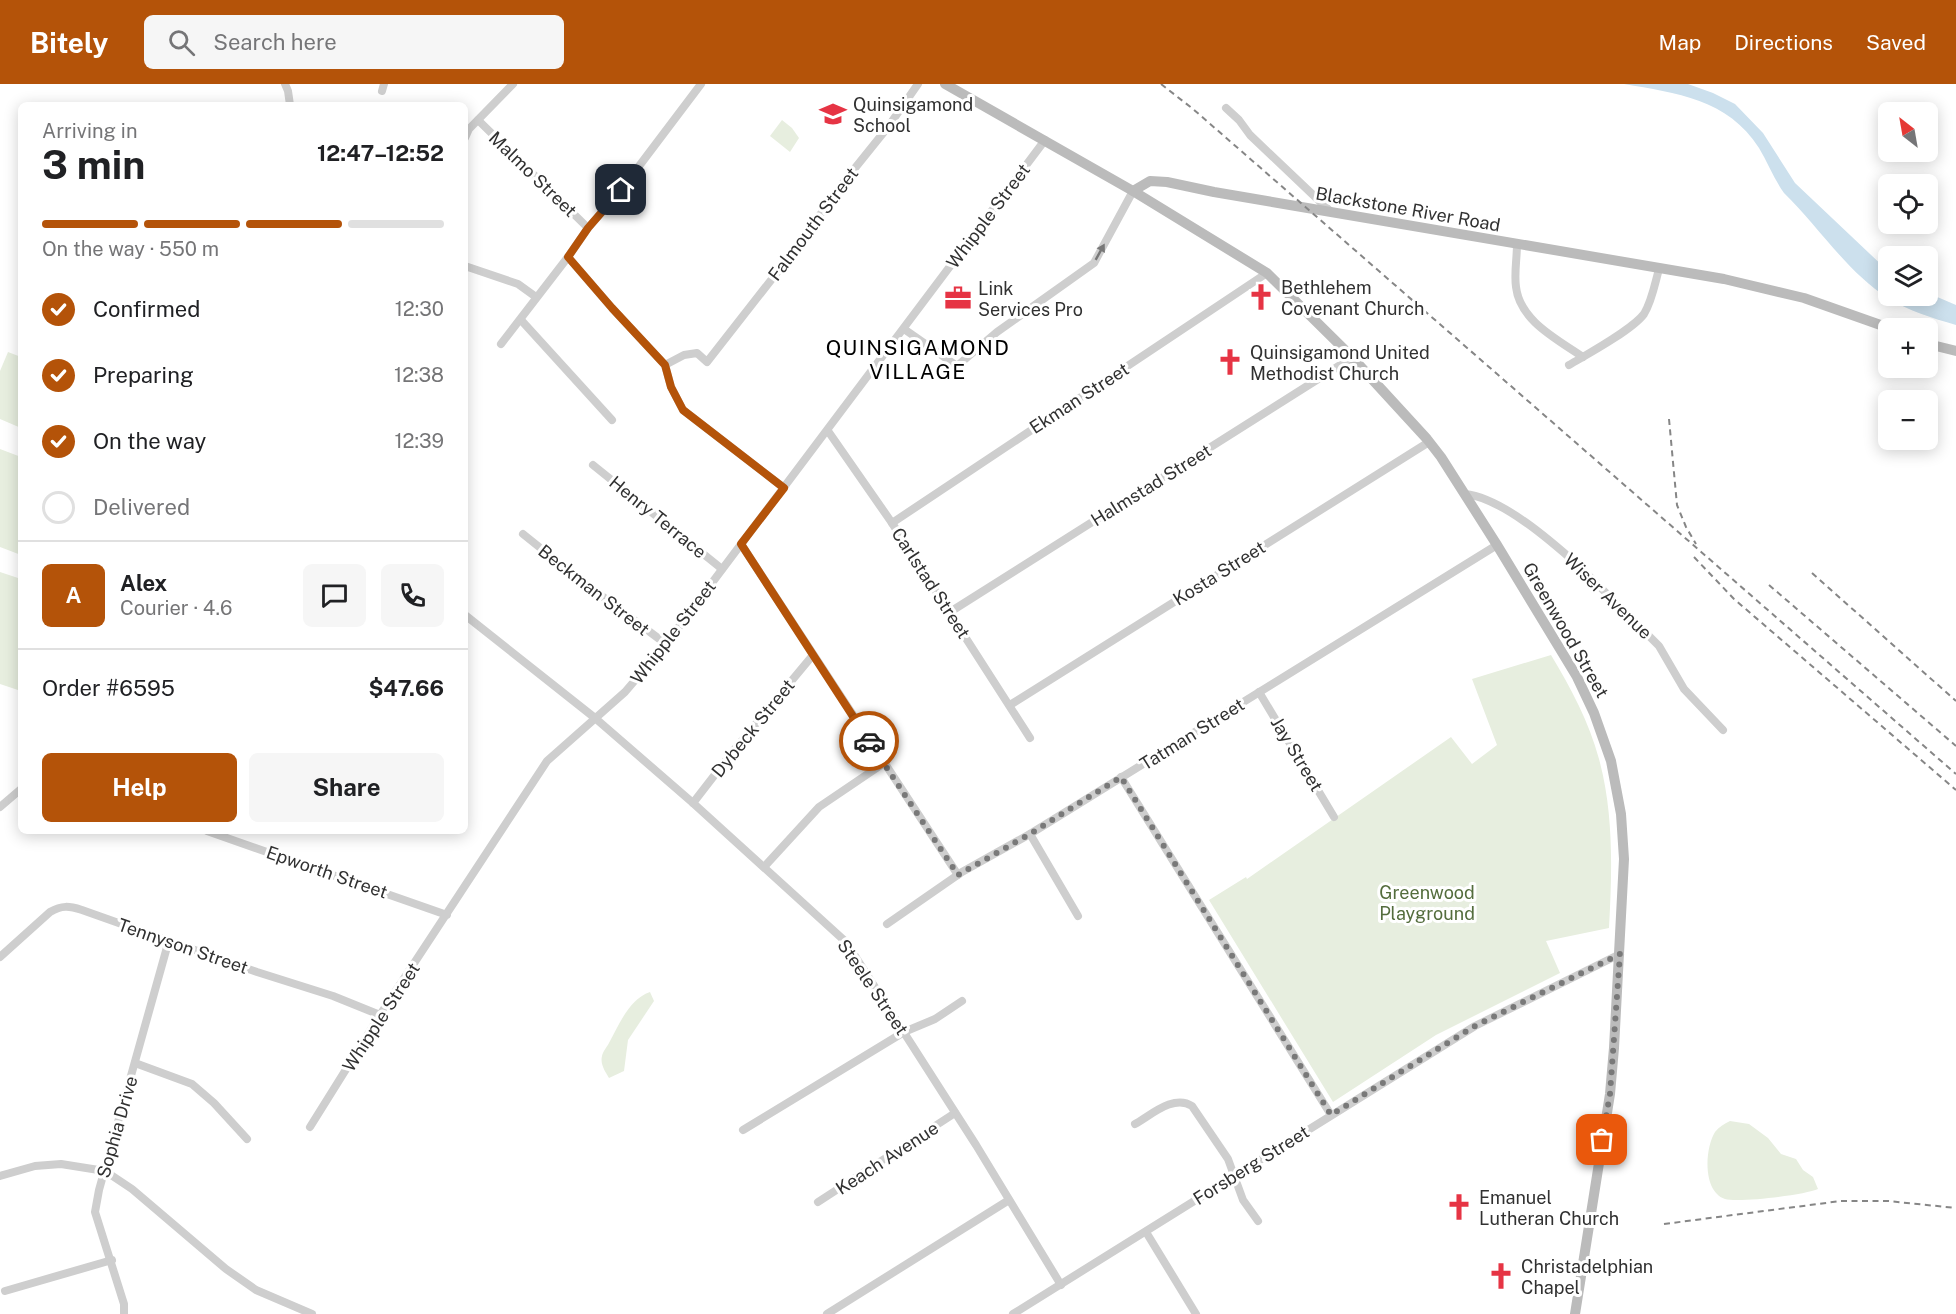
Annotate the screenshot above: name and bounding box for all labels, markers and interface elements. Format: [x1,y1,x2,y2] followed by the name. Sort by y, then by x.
[144,15,564,69] search box
[30,26,108,59] text: Bitely
[165,26,198,59] icon: search
[213,29,337,55] text: Search here
[1659,30,1701,55] text: Map
[1734,30,1833,55] text: Directions
[1866,30,1926,55] text: Saved
[853,94,973,136] place label: Quinsigamond School
[818,99,848,129] school or university icon: Quinsigamond School
[1878,102,1938,162] north arrow
[1878,102,1938,450] map controls
[42,119,137,143] text: Arriving in
[485,127,581,221] street label: Malmo Street
[317,140,444,166] text: 12:47–12:52
[42,142,145,188] text: 3 min
[942,160,1034,272] street label: Whipple Street
[764,163,862,285] street label: Falmouth Street
[595,164,646,215] pin
[604,173,637,206] icon: home
[1878,174,1938,234] button: locate
[1314,182,1502,236] street label: Blackstone River Road
[42,237,219,261] text: On the way · 550 m
[1095,243,1105,260] one-way arrow
[1878,246,1938,306] button: layers
[1281,277,1424,319] place label: Bethlehem Covenant Church
[978,278,1083,320] place label: Link Services Pro
[1246,282,1276,312] church icon: Bethlehem Covenant Church
[943,283,973,313] office icon: Link Services Pro
[42,293,75,326] icon: check
[93,296,200,322] text: Confirmed
[395,297,444,321] text: 12:30
[1878,318,1938,378] button: +
[826,335,1010,384] district label: QUINSIGAMOND VILLAGE
[1250,342,1430,384] place label: Quinsigamond United Methodist Church
[1215,347,1245,377] church icon: Quinsigamond United Methodist Church
[1026,358,1132,438] street label: Ekman Street
[42,359,75,392] icon: check
[93,362,194,388] text: Preparing
[394,363,444,387] text: 12:38
[1878,390,1938,450] button: −
[42,425,75,458] icon: check
[93,428,206,454] text: On the way
[394,429,444,453] text: 12:39
[1087,440,1215,530] street label: Halmstad Street
[605,471,711,563] street label: Henry Terrace
[93,494,190,520] text: Delivered
[887,524,975,642] street label: Carlstad Street
[1169,536,1269,610] street label: Kosta Street
[534,540,654,640] street label: Beckman Street
[1560,549,1656,643] street label: Wiser Avenue
[1519,559,1613,701] street label: Greenwood Street
[303,564,366,627] button: chat
[381,564,444,627] button: phone
[120,570,167,596] text: Alex
[626,576,720,688] street label: Whipple Street
[66,582,81,608] text: A
[120,596,232,620] text: Courier · 4.6
[42,675,175,701] text: Order #6595
[368,675,444,701] text: $47.66
[707,675,799,781] street label: Dybeck Street
[1136,694,1248,774] street label: Tatman Street
[839,711,899,771] courier
[1267,713,1327,795] street label: Jay Street
[853,725,886,758] icon: car
[42,753,237,822] button: Help
[249,753,444,822] button: Share
[264,841,390,903] street label: Epworth Street
[1379,882,1475,924] park label: Greenwood Playground
[115,914,251,978] street label: Tennyson Street
[833,935,913,1039] street label: Steele Street
[338,959,424,1075] street label: Whipple Street
[92,1074,142,1180] street label: Sophia Drive
[1576,1114,1627,1165] pin
[832,1117,942,1199] street label: Keach Avenue
[1189,1121,1313,1209] street label: Forsberg Street
[1585,1123,1618,1156] icon: bag
[1479,1187,1619,1229] place label: Emanuel Lutheran Church
[1444,1192,1474,1222] church icon: Emanuel Lutheran Church
[1521,1256,1653,1298] place label: Christadelphian Chapel
[1486,1261,1516,1291] church icon: Christadelphian Chapel

